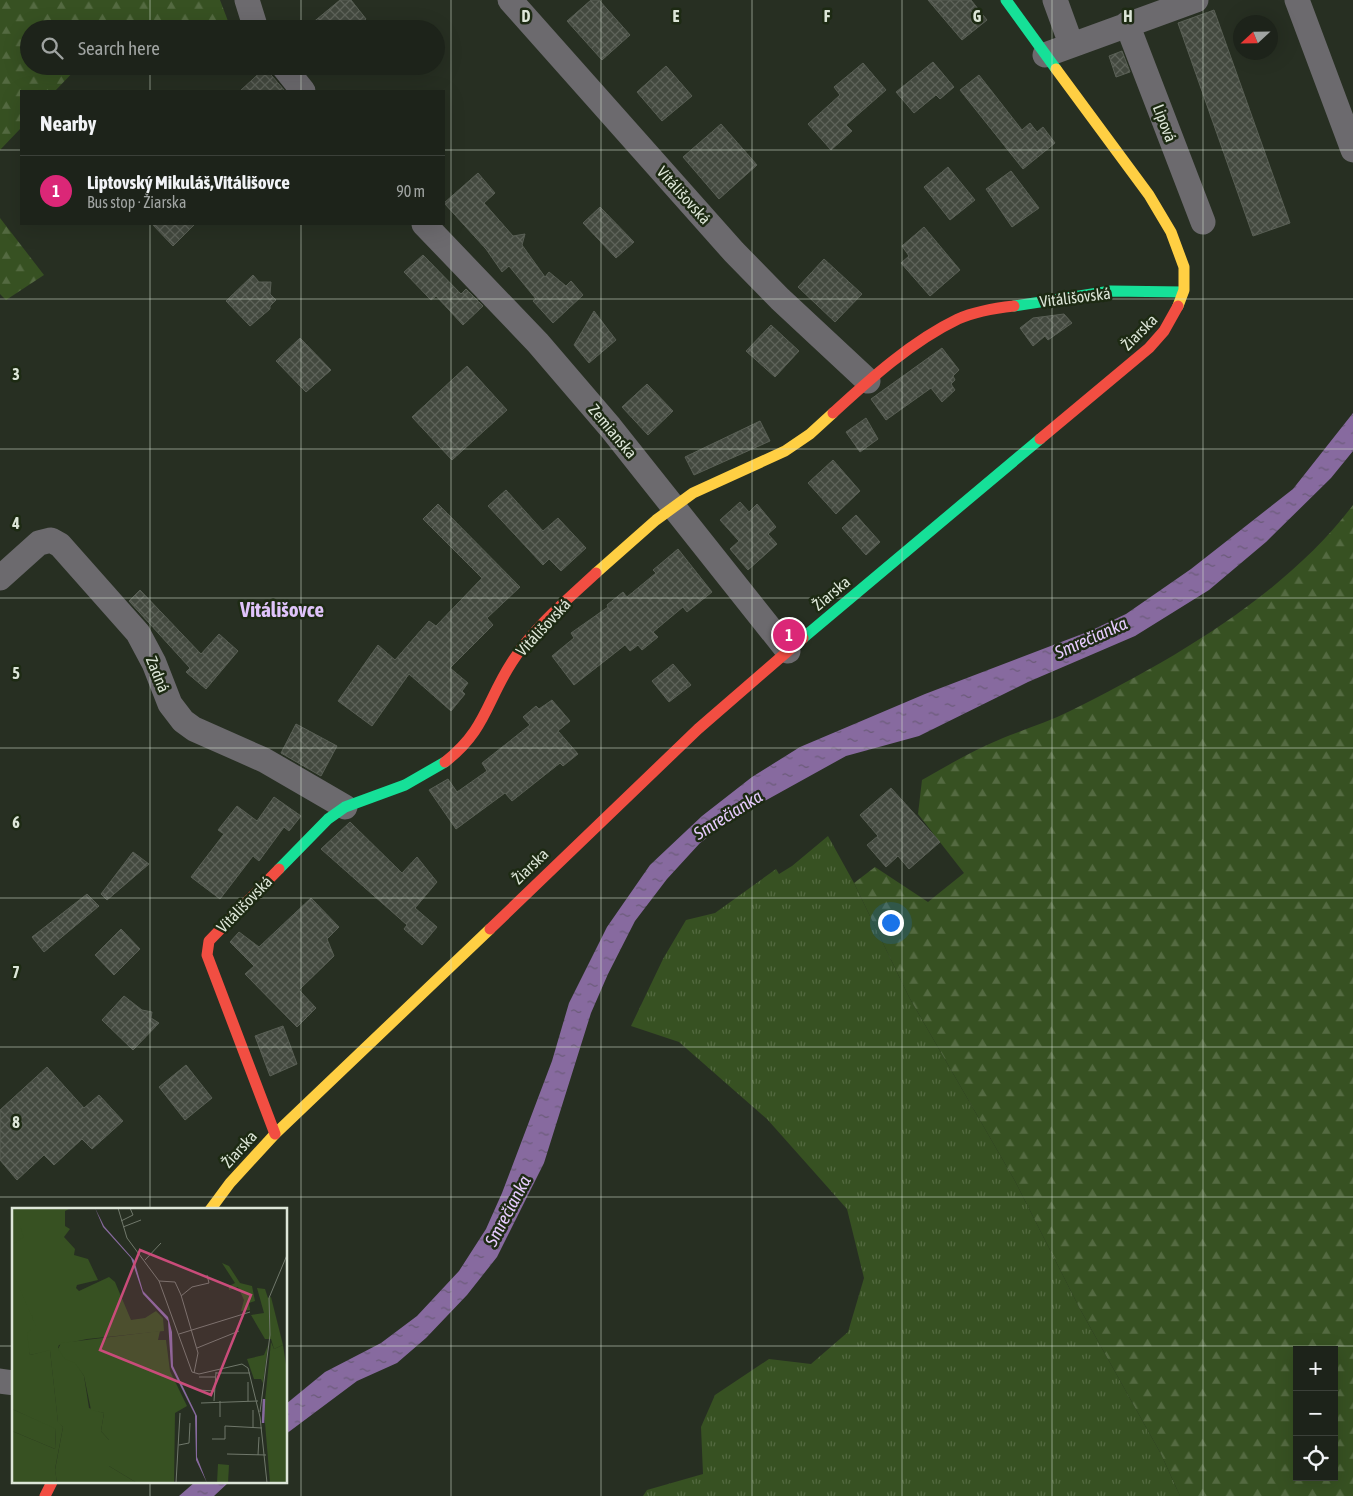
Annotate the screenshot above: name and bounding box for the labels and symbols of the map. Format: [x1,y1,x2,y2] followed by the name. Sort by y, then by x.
[522,7,531,25] text: D
[673,7,680,25] text: E
[824,7,831,25] text: F
[973,7,982,25] text: G
[1123,7,1133,25] text: H
[1233,15,1278,60] north arrow
[1149,102,1180,145] street label: Lipová
[653,163,715,227] street label: Vitálišovská
[1039,284,1111,310] street label: Vitálišovská
[1117,310,1161,354] street label: Žiarska
[12,365,20,383] text: 3
[585,400,641,462] street label: Zemianska
[11,514,20,532] text: 4
[809,572,853,614] street label: Žiarska
[512,595,574,659] street label: Vitálišovská
[239,597,324,621] district label: Vitálišovce
[1050,612,1131,663] water label: Smrečianka
[773,616,805,654] pin: 1
[143,653,173,695] street label: Zadná
[12,664,20,682] text: 5
[689,785,766,844] water label: Smrečianka
[12,813,20,831] text: 6
[508,845,552,887] street label: Žiarska
[213,872,275,936] street label: Vitálišovská
[878,910,904,936] your location
[12,963,20,981] text: 7
[12,1113,20,1131] text: 8
[218,1127,260,1171] street label: Žiarska
[480,1171,535,1251] water label: Smrečianka
[12,1208,288,1484] inset map

